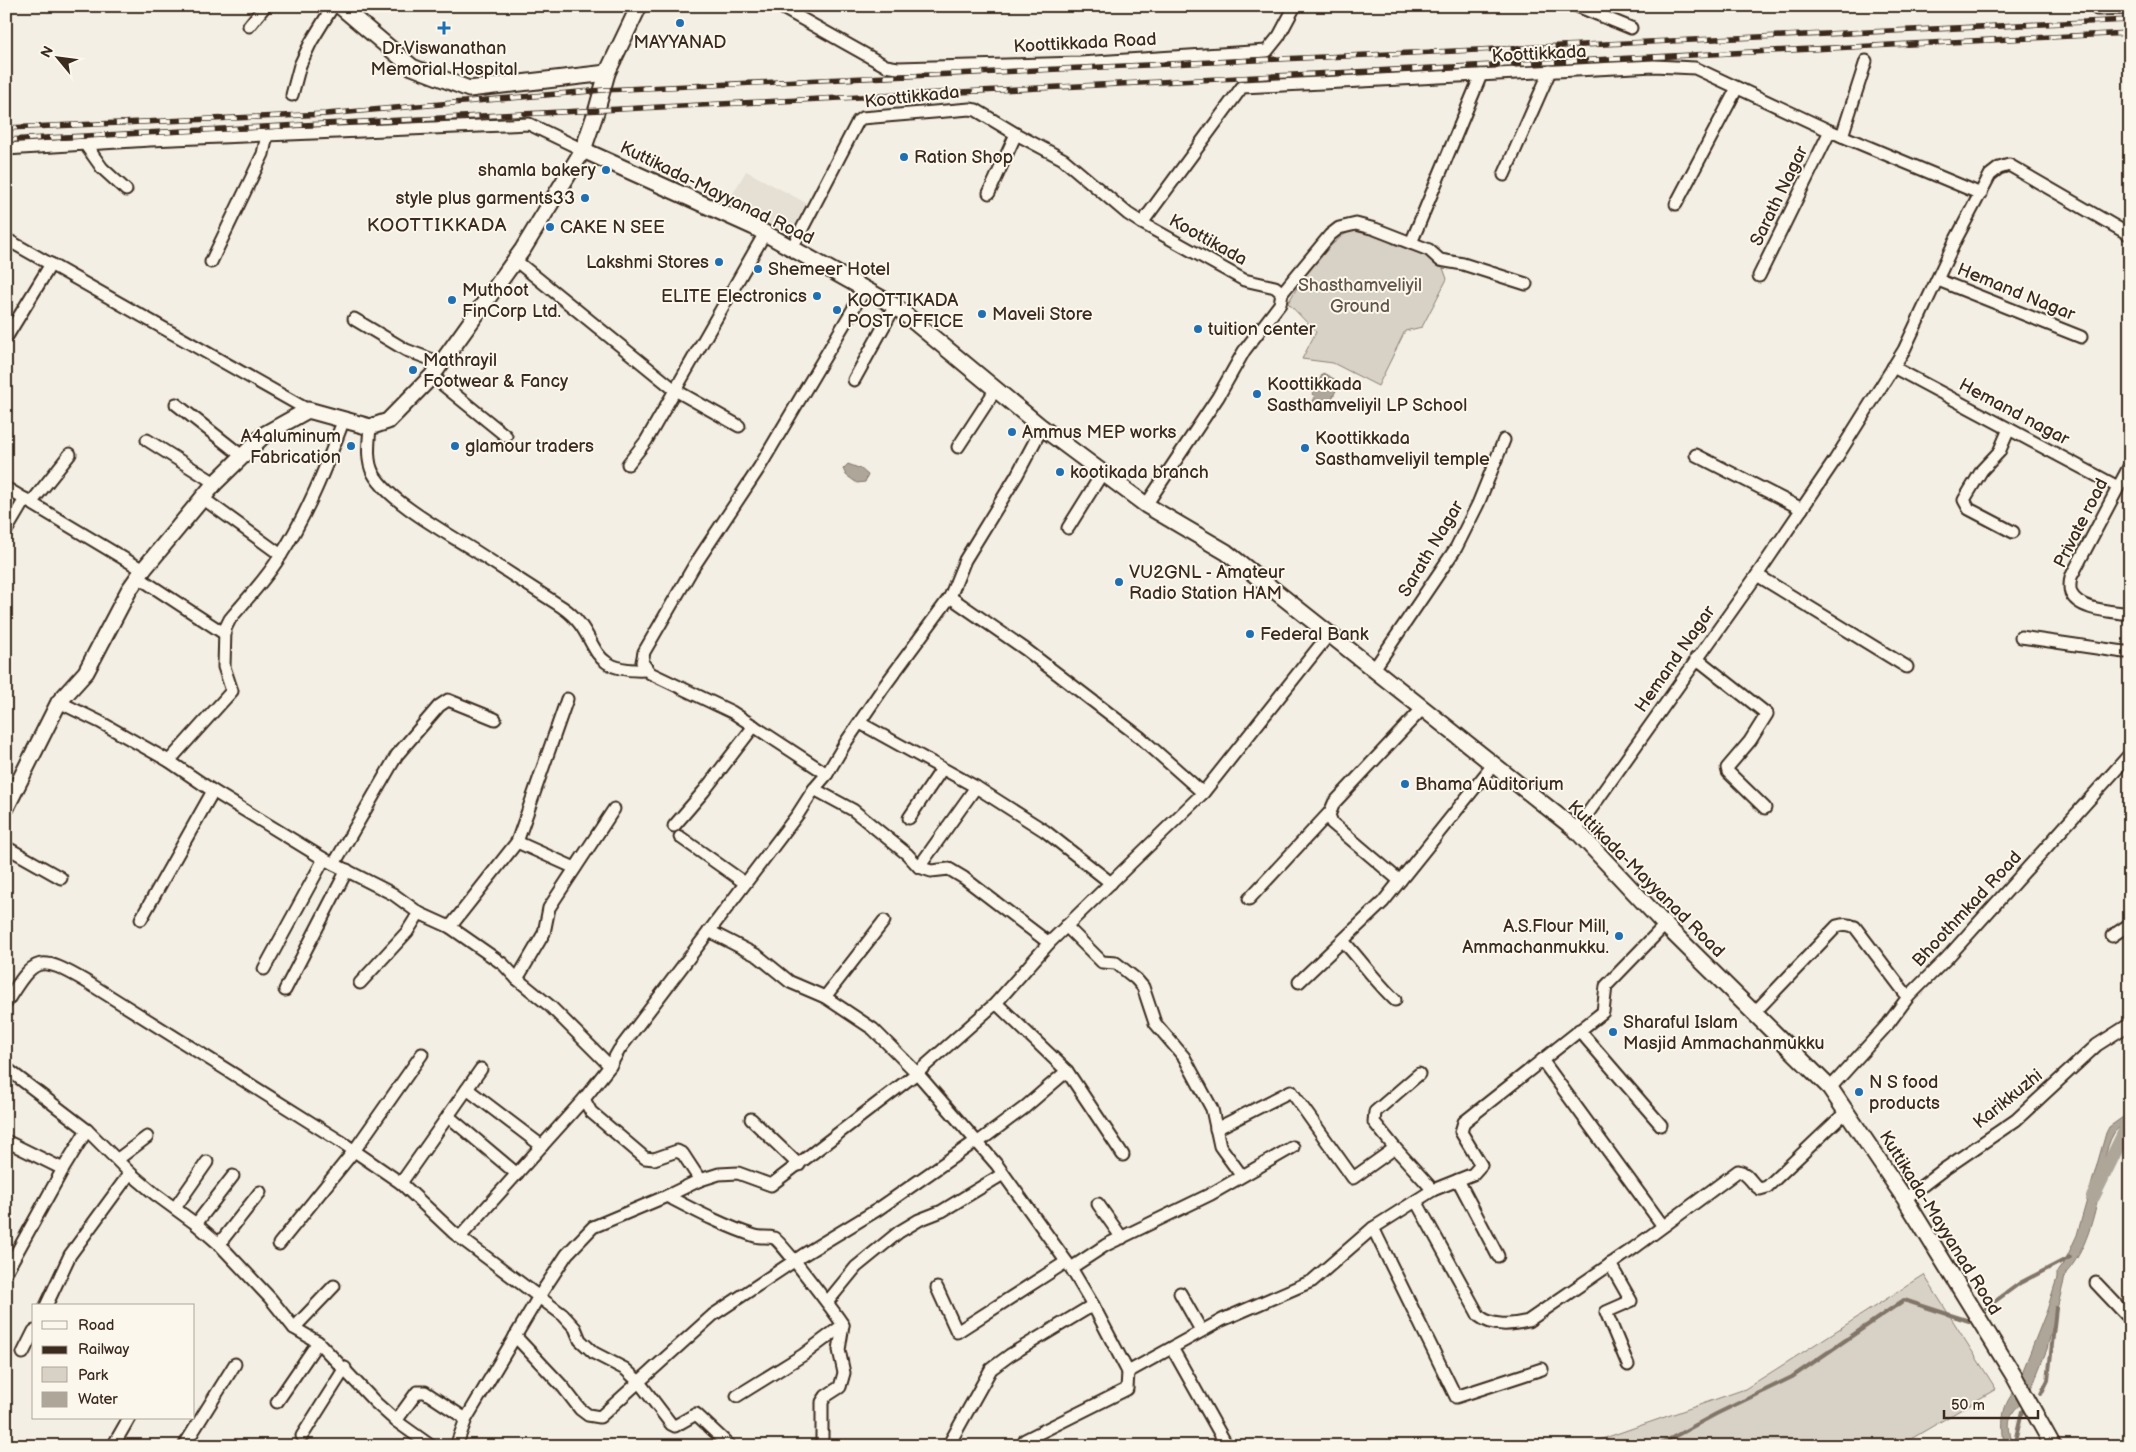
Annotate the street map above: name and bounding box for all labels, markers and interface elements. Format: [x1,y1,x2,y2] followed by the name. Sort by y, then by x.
[674,17,686,29] marker: MAYYANAD
[437,21,451,35] marker: Dr.Viswanathan Memorial Hospital
[1013,29,1157,57] street label: Koottikkada Road
[32,32,82,82] north arrow
[634,32,726,53] place label: MAYYANAD
[370,38,518,80] place label: Dr.Viswanathan Memorial Hospital
[1491,41,1587,67] street label: Koottikkada
[37,43,57,61] text: N
[864,82,960,112] street label: Koottikkada
[617,137,817,249] street label: Kuttikada-Mayyanad Road
[1746,142,1812,249] street label: Sarath Nagar
[914,147,1013,168] place label: Ration Shop
[898,151,910,163] marker: Ration Shop
[478,160,597,181] place label: shamla bakery
[600,164,612,176] marker: shamla bakery
[396,188,575,209] place label: style plus garments33
[579,192,591,204] marker: style plus garments33
[1165,210,1251,270] street label: Koottikada
[367,214,507,237] district label: KOOTTIKKADA
[560,217,665,238] place label: CAKE N SEE
[544,221,556,233] marker: CAKE N SEE
[586,252,709,273] place label: Lakshmi Stores
[713,256,725,268] marker: Lakshmi Stores
[768,259,890,280] place label: Shemeer Hotel
[1954,259,2078,325] street label: Hemand Nagar
[752,263,764,275] marker: Shemeer Hotel
[1298,275,1422,317] park label: Shasthamveliyil Ground
[462,280,561,322] place label: Muthoot FinCorp Ltd.
[661,286,807,307] place label: ELITE Electronics
[811,290,823,302] marker: ELITE Electronics
[847,290,964,332] place label: KOOTTIKADA POST OFFICE
[446,294,458,306] marker: Muthoot FinCorp Ltd.
[831,304,843,316] marker: KOOTTIKADA POST OFFICE
[992,304,1093,325] place label: Maveli Store
[976,308,988,320] marker: Maveli Store
[1208,319,1316,340] place label: tuition center
[1192,323,1204,335] marker: tuition center
[423,350,569,392] place label: Mathrayil Footwear & Fancy
[407,364,419,376] marker: Mathrayil Footwear & Fancy
[1267,374,1467,416] place label: Koottikkada Sasthamveliyil LP School
[1955,374,2073,450] street label: Hemand nagar
[1251,388,1263,400] marker: Koottikkada Sasthamveliyil LP School
[1022,422,1177,443] place label: Ammus MEP works
[241,426,341,468] place label: A4aluminum Fabrication
[1006,426,1018,438] marker: Ammus MEP works
[1315,428,1490,470] place label: Koottikkada Sasthamveliyil temple
[465,436,594,457] place label: glamour traders
[345,440,357,452] marker: A4aluminum Fabrication
[449,440,461,452] marker: glamour traders
[1299,442,1311,454] marker: Koottikkada Sasthamveliyil temple
[1070,462,1209,483] place label: kootikada branch
[1054,466,1066,478] marker: kootikada branch
[2050,475,2112,571] street label: Private road
[1394,497,1468,601] street label: Sarath Nagar
[1129,562,1285,604] place label: VU2GNL - Amateur Radio Station HAM
[1113,576,1125,588] marker: VU2GNL - Amateur Radio Station HAM
[1631,601,1720,716] street label: Hemand Nagar
[1260,624,1369,645] place label: Federal Bank
[1244,628,1256,640] marker: Federal Bank
[1415,774,1564,795] place label: Bhama Auditorium
[1399,778,1411,790] marker: Bhama Auditorium
[1563,796,1729,962] street label: Kuttikada-Mayyanad Road
[1908,847,2026,971] street label: Bhoothmkad Road
[1462,916,1609,958] place label: A.S.Flour Mill, Ammachanmukku.
[1613,930,1625,942] marker: A.S.Flour Mill, Ammachanmukku.
[1623,1012,1825,1054] place label: Sharaful Islam Masjid Ammachanmukku
[1607,1026,1619,1038] marker: Sharaful Islam Masjid Ammachanmukku
[1969,1065,2047,1133] street label: Karikkuzhi
[1869,1072,1940,1114] place label: N S food products
[1853,1086,1865,1098] marker: N S food products
[1875,1127,2005,1319] street label: Kuttikada-Mayyanad Road
[32,1304,195,1420] legend
[78,1316,114,1335] text: Road
[78,1340,129,1359] text: Railway
[78,1366,109,1385] text: Park
[1944,1387,2037,1419] scale bar
[78,1390,118,1409] text: Water
[1951,1396,1985,1415] text: 50 m

